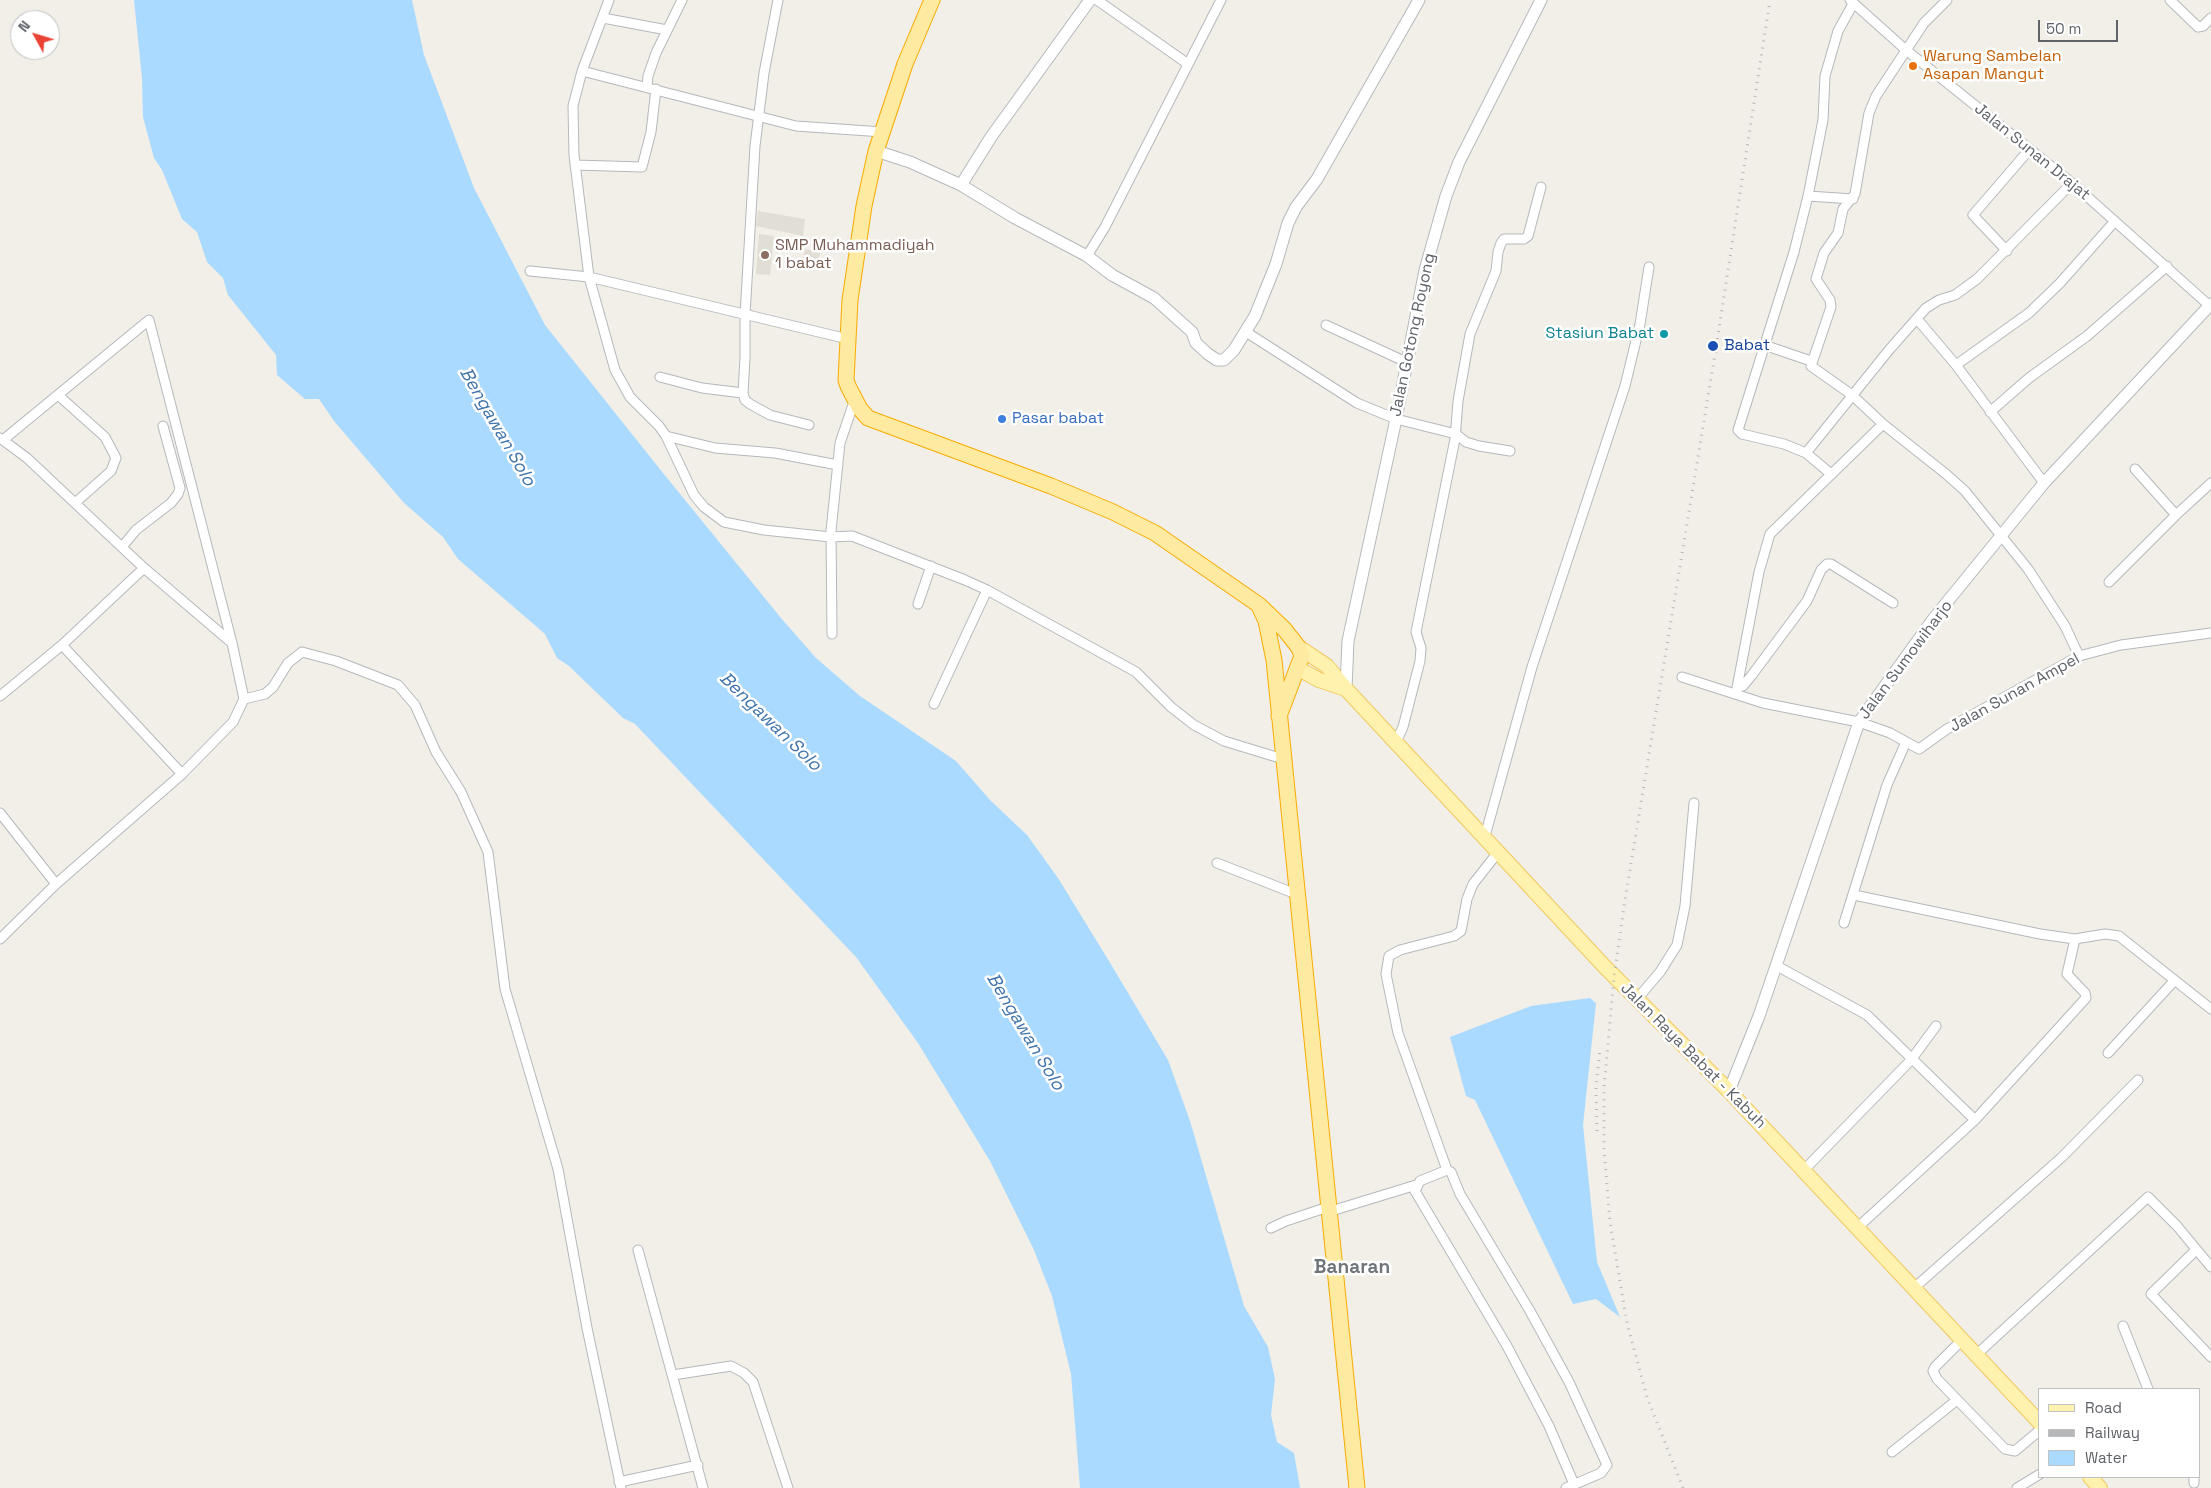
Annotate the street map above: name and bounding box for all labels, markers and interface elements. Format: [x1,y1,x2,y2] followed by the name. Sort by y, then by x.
[10,10,60,60] north arrow
[2041,10,2121,42] scale bar
[14,17,34,36] text: N
[2046,19,2081,38] text: 50 m
[1923,47,2062,85] place label: Warung Sambelan Asapan Mangut
[1907,60,1919,72] marker: Warung Sambelan Asapan Mangut
[1970,99,2094,205] street label: Jalan Sunan Drajat
[775,236,935,274] place label: SMP Muhammadiyah 1 babat
[759,249,771,261] marker: SMP Muhammadiyah 1 babat
[1386,252,1440,418] street label: Jalan Gotong Royong
[1546,324,1654,344] place label: Stasiun Babat
[1658,328,1670,340] marker: Stasiun Babat
[1724,336,1770,356] place label: Babat
[1706,339,1720,353] marker: Babat
[454,364,540,490] water label: Bengawan Solo
[1012,409,1104,429] place label: Pasar babat
[996,413,1008,425] marker: Pasar babat
[1855,597,1957,723] street label: Jalan Sumowiharjo
[1947,649,2083,737] street label: Jalan Sunan Ampel
[715,668,825,776] water label: Bengawan Solo
[981,969,1069,1095] water label: Bengawan Solo
[1616,979,1770,1133] street label: Jalan Raya Babat - Kabuh
[1314,1257,1390,1279] district label: Banaran
[2038,1388,2201,1478] legend
[2085,1398,2122,1417] text: Road
[2085,1423,2140,1442] text: Railway
[2085,1448,2127,1467] text: Water

